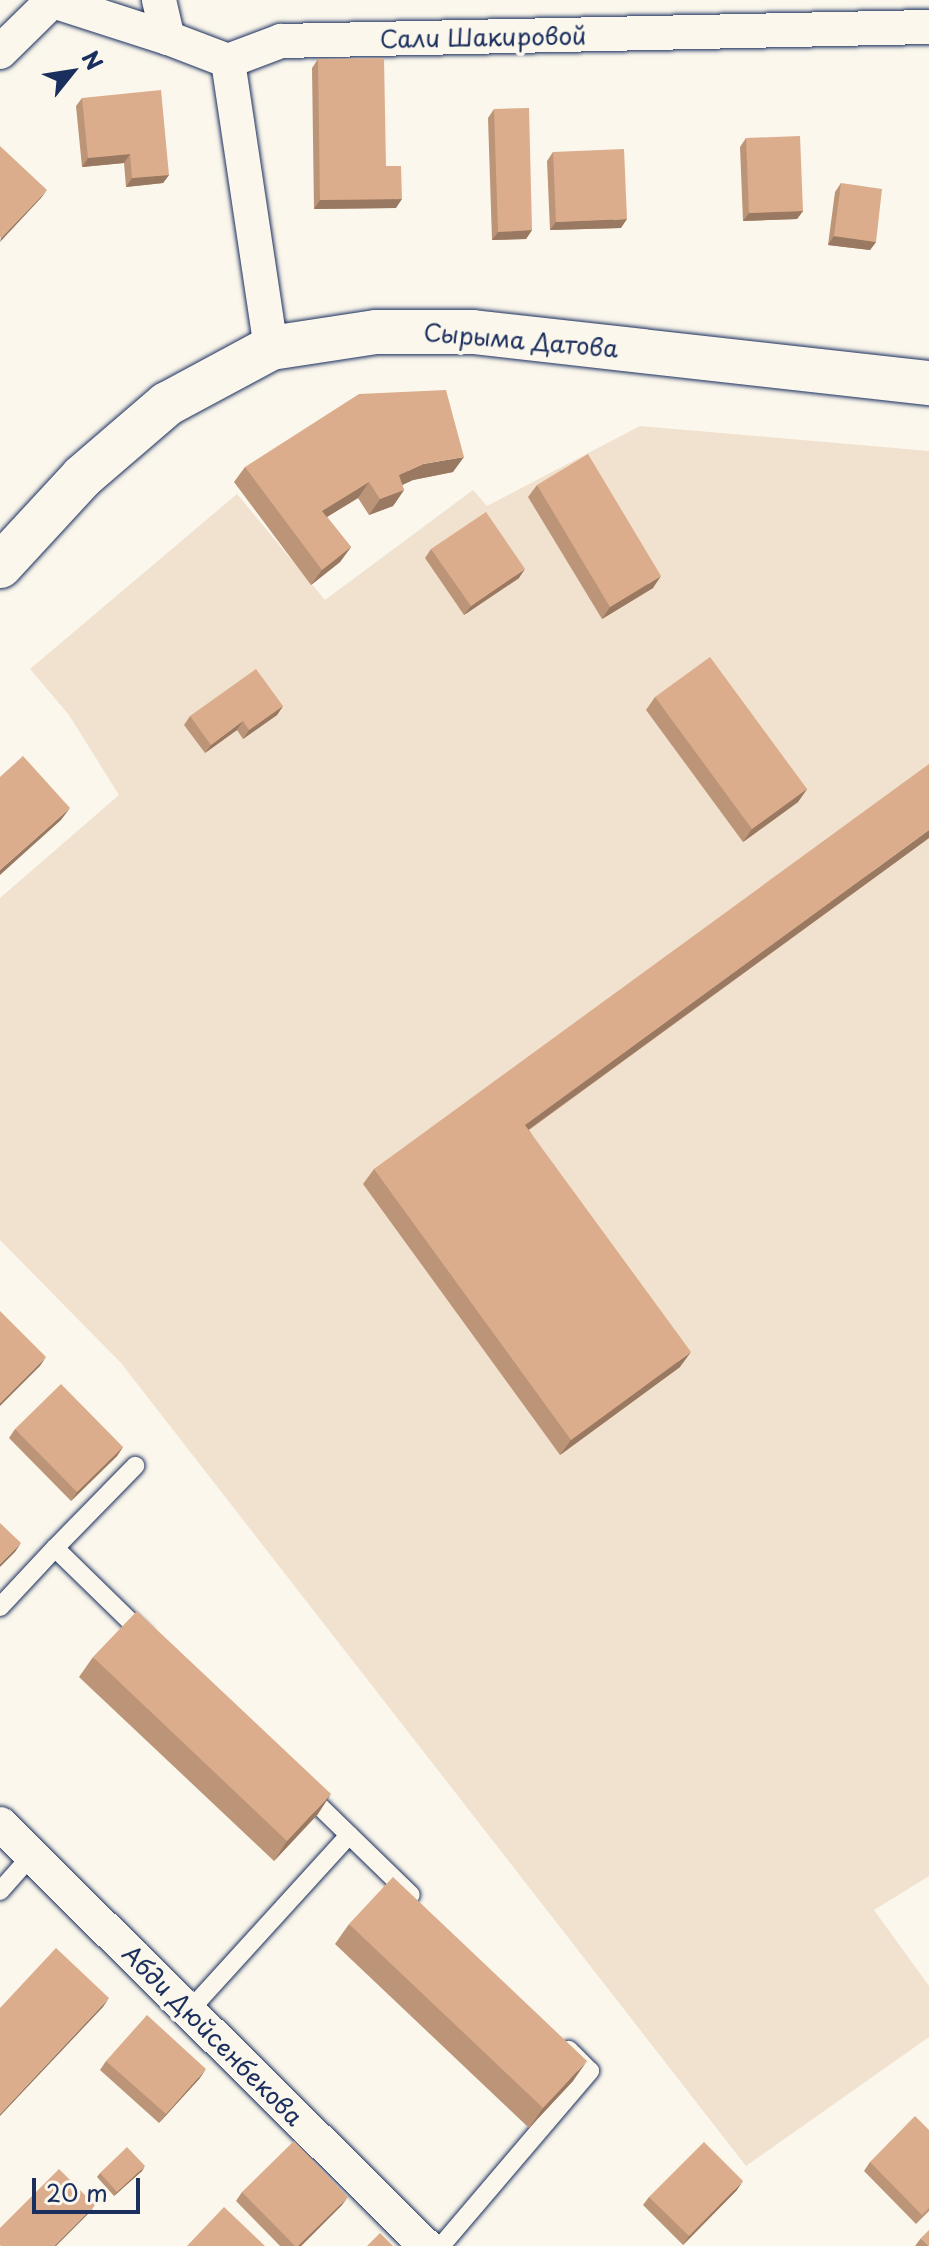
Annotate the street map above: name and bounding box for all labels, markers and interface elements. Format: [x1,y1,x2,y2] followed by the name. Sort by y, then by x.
[380,21,586,53] street label: Сали Шакировой
[32,32,112,112] north arrow
[75,44,112,76] text: N
[422,317,620,363] street label: Сырыма Датова
[117,1939,309,2131] street label: Абди Дюйсенбекова
[36,2162,144,2212] scale bar
[46,2174,108,2210] text: 20 m

